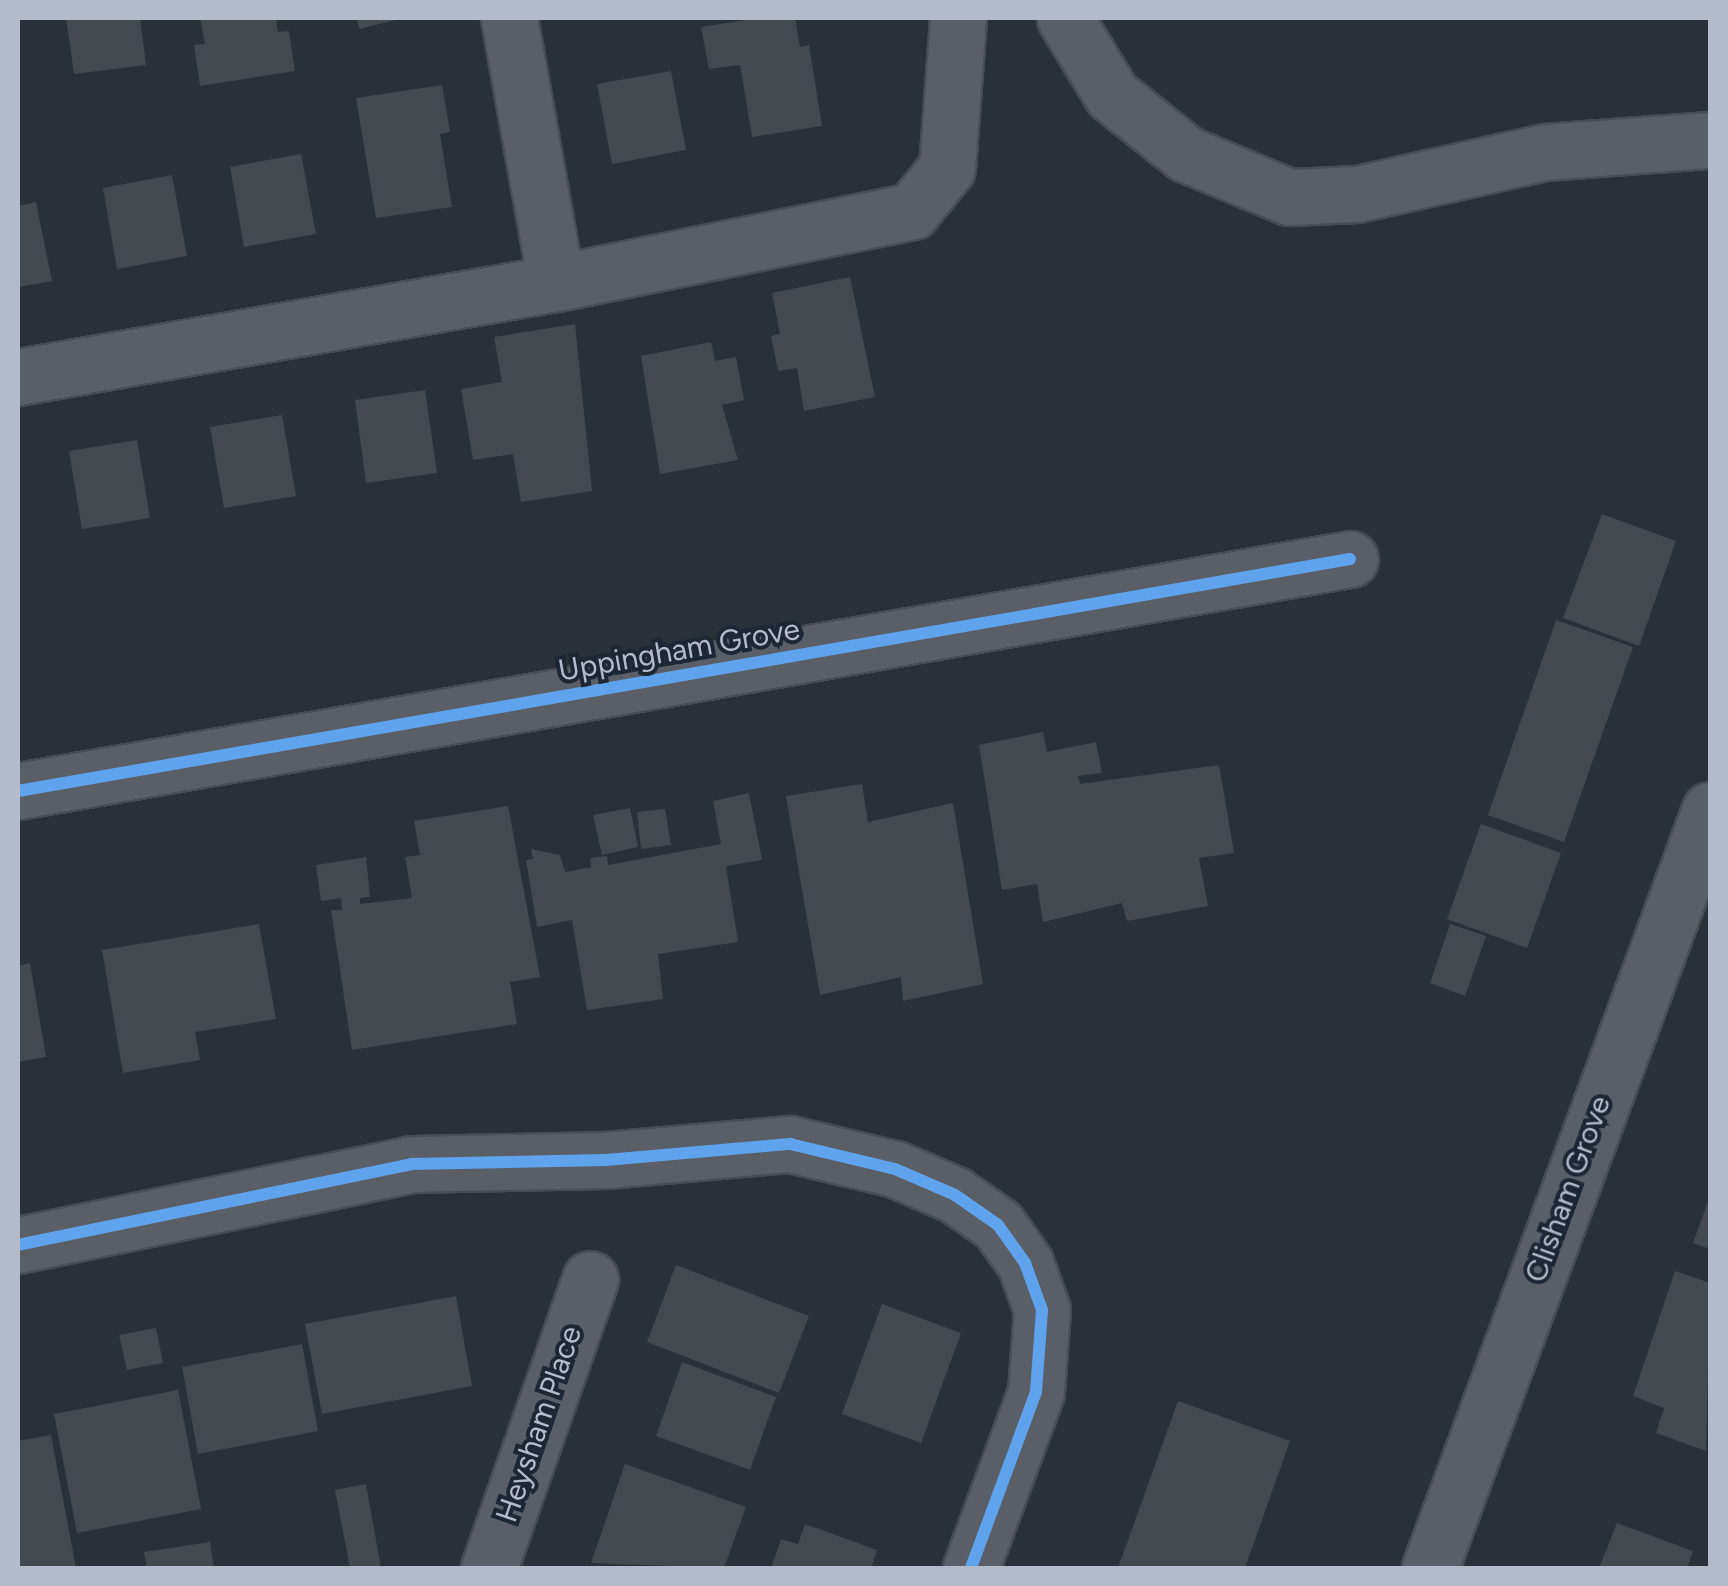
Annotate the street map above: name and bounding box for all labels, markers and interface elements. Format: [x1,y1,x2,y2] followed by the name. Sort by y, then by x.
[555,611,803,689] street label: Uppingham Grove
[1518,1091,1618,1287] street label: Clisham Grove
[489,1321,589,1527] street label: Heysham Place

